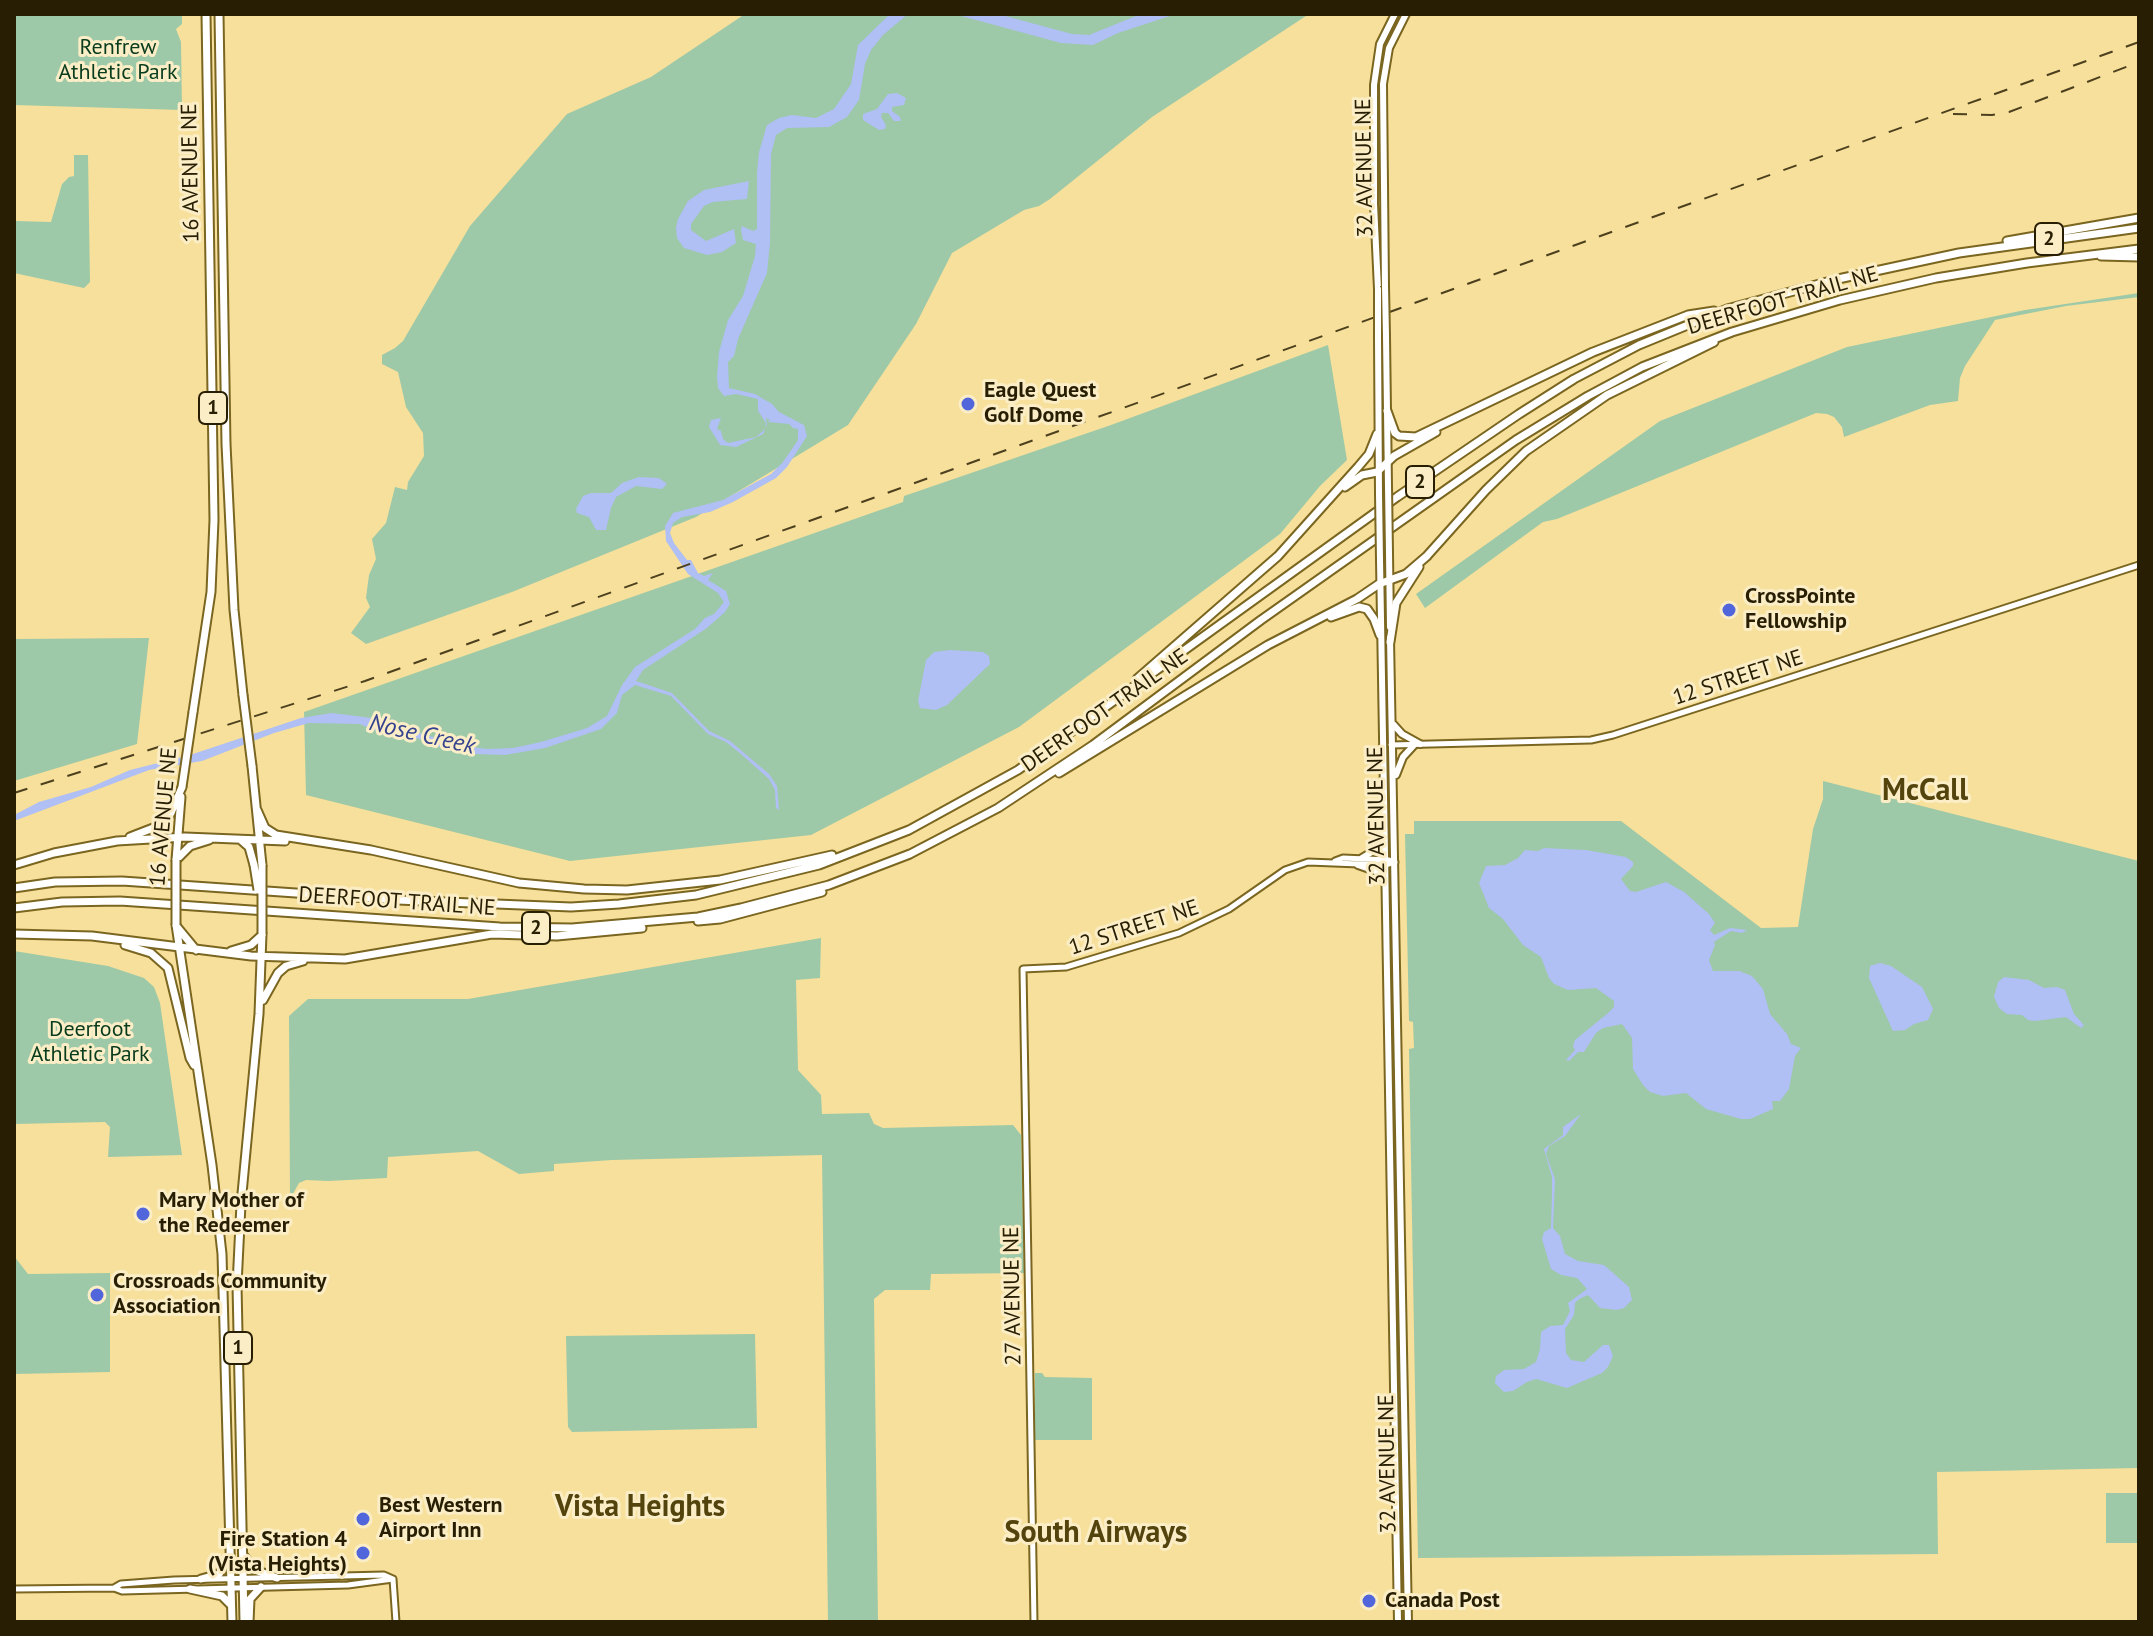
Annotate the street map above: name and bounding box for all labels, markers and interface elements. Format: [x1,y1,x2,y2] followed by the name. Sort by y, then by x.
[58,35,178,86] park label: Renfrew Athletic Park
[1351,98,1379,238] street label: 32 AVENUE NE
[177,103,205,243] street label: 16 AVENUE NE
[2035,223,2063,255] road number: 2
[1684,261,1882,341] street label: DEERFOOT TRAIL NE
[984,378,1096,430] place label: Eagle Quest Golf Dome
[199,392,227,424] road number: 1
[959,395,977,413] marker: Eagle Quest Golf Dome
[1406,466,1434,498] road number: 2
[1745,584,1855,636] place label: CrossPointe Fellowship
[1720,601,1738,619] marker: CrossPointe Fellowship
[1017,644,1193,778] street label: DEERFOOT TRAIL NE
[1670,645,1806,711] street label: 12 STREET NE
[366,709,478,761] water label: Nose Creek
[145,746,183,888] street label: 16 AVENUE NE
[1363,746,1391,886] street label: 32 AVENUE NE
[1882,773,1968,809] district label: McCall
[298,882,496,922] street label: DEERFOOT TRAIL NE
[1066,895,1202,961] street label: 12 STREET NE
[522,912,550,944] road number: 2
[30,1017,150,1068] park label: Deerfoot Athletic Park
[159,1188,303,1240] place label: Mary Mother of the Redeemer
[134,1205,152,1223] marker: Mary Mother of the Redeemer
[999,1226,1027,1366] street label: 27 AVENUE NE
[113,1269,326,1320] place label: Crossroads Community Association
[88,1286,106,1304] marker: Crossroads Community Association
[224,1332,252,1364] road number: 1
[1374,1394,1402,1534] street label: 32 AVENUE NE
[555,1489,725,1525] district label: Vista Heights
[379,1493,502,1544] place label: Best Western Airport Inn
[354,1510,372,1528] marker: Best Western Airport Inn
[1005,1515,1187,1551] district label: South Airways
[208,1527,347,1578] place label: Fire Station 4 (Vista Heights)
[354,1544,372,1562] marker: Fire Station 4 (Vista Heights)
[1385,1588,1500,1614] place label: Canada Post
[1360,1592,1378,1610] marker: Canada Post

